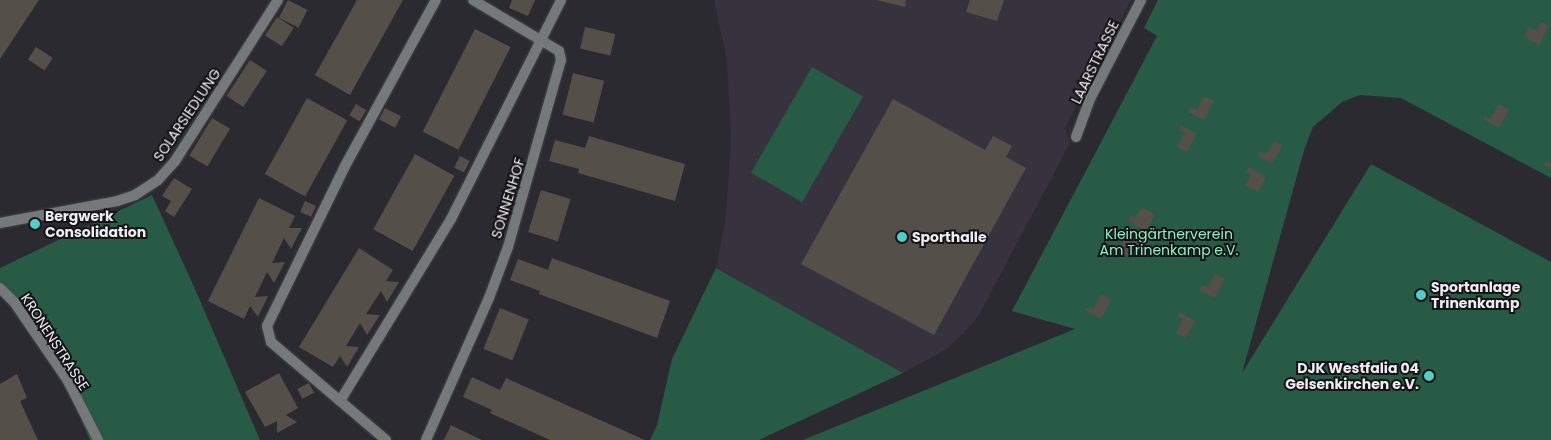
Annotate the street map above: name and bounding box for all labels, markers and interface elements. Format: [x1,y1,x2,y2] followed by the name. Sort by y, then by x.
[1068,18,1122,106] street label: LAARSTRASSE
[150,65,224,165] street label: SOLARSIEDLUNG
[488,156,528,240] street label: SONNENHOF
[45,208,146,240] place label: Bergwerk Consolidation
[29,218,41,230] marker: Bergwerk Consolidation
[1100,226,1238,258] park label: Kleingärtnerverein Am Trinenkamp e.V.
[912,229,987,245] place label: Sporthalle
[896,231,908,243] marker: Sporthalle
[1431,279,1520,312] place label: Sportanlage Trinenkamp
[1415,289,1427,301] marker: Sportanlage Trinenkamp
[17,290,93,394] street label: KRONENSTRASSE
[1285,360,1419,392] place label: DJK Westfalia 04 Gelsenkirchen e.V.
[1423,370,1435,382] marker: DJK Westfalia 04 Gelsenkirchen e.V.

